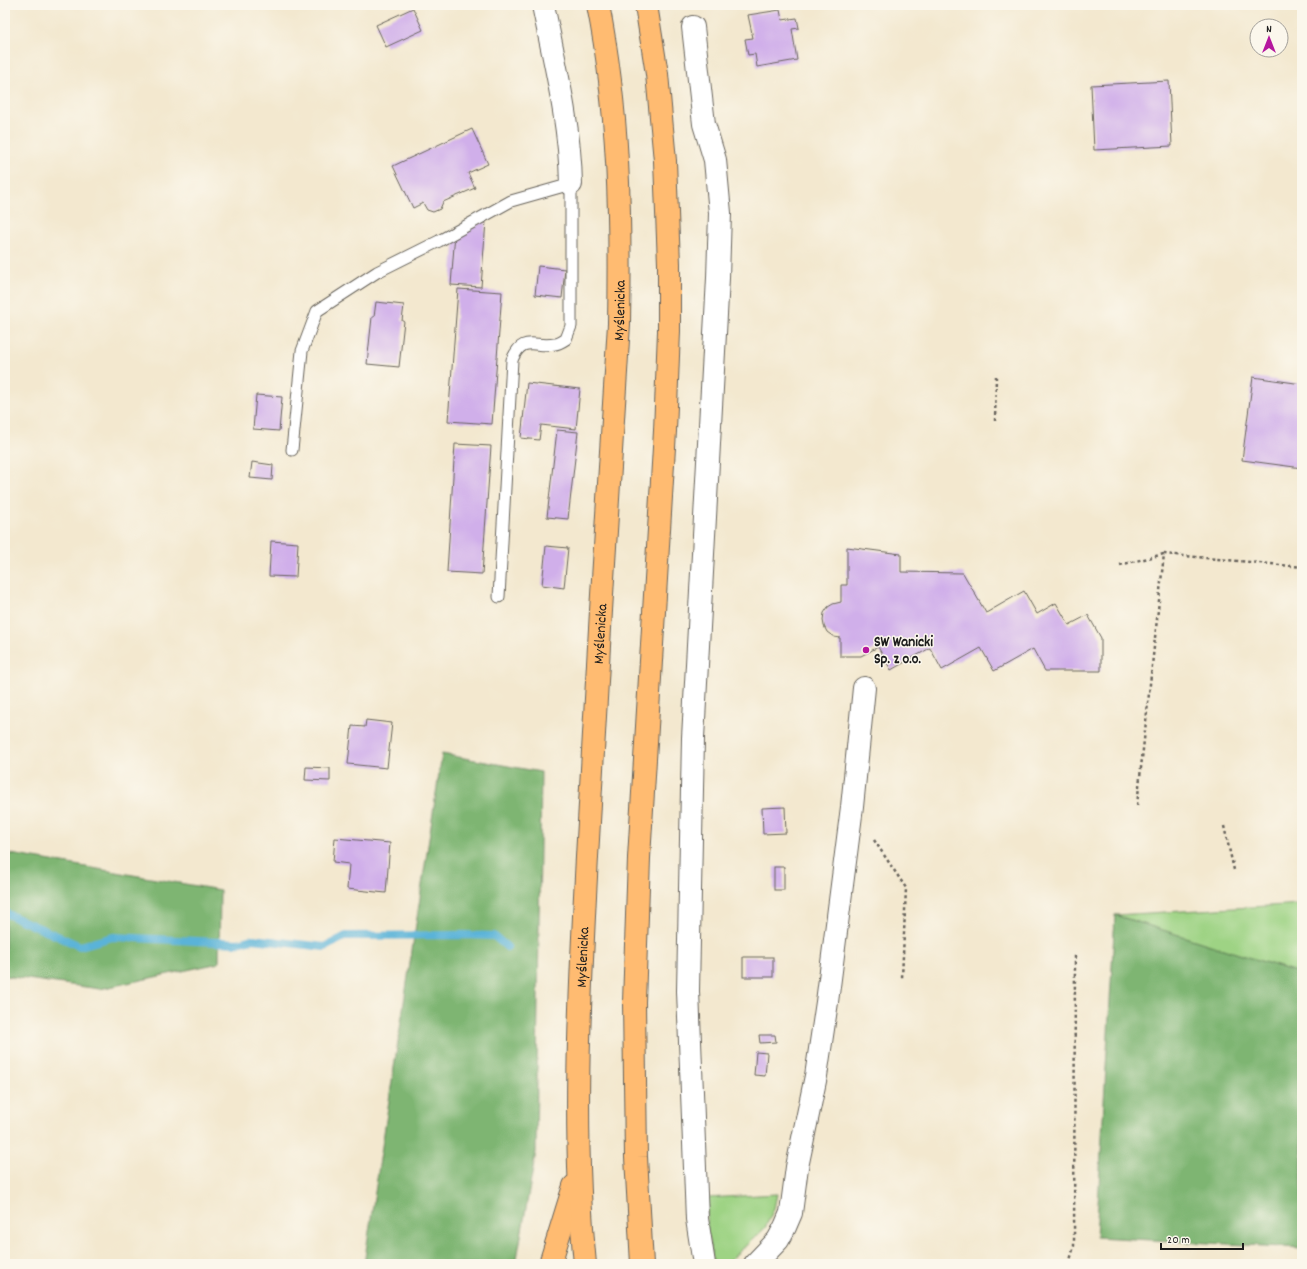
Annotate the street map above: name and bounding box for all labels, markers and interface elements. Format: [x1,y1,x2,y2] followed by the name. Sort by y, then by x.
[1249,18,1289,58] north arrow
[1266,22,1272,38] text: N
[609,279,633,341] street label: Myślenicka
[589,602,614,665] street label: Myślenicka
[874,632,933,671] place label: SW Wanicki Sp. z o.o.
[861,645,871,655] marker: SW Wanicki Sp. z o.o.
[572,926,596,988] street label: Myślenicka
[1161,1225,1243,1251] scale bar
[1167,1232,1190,1249] text: 20 m

